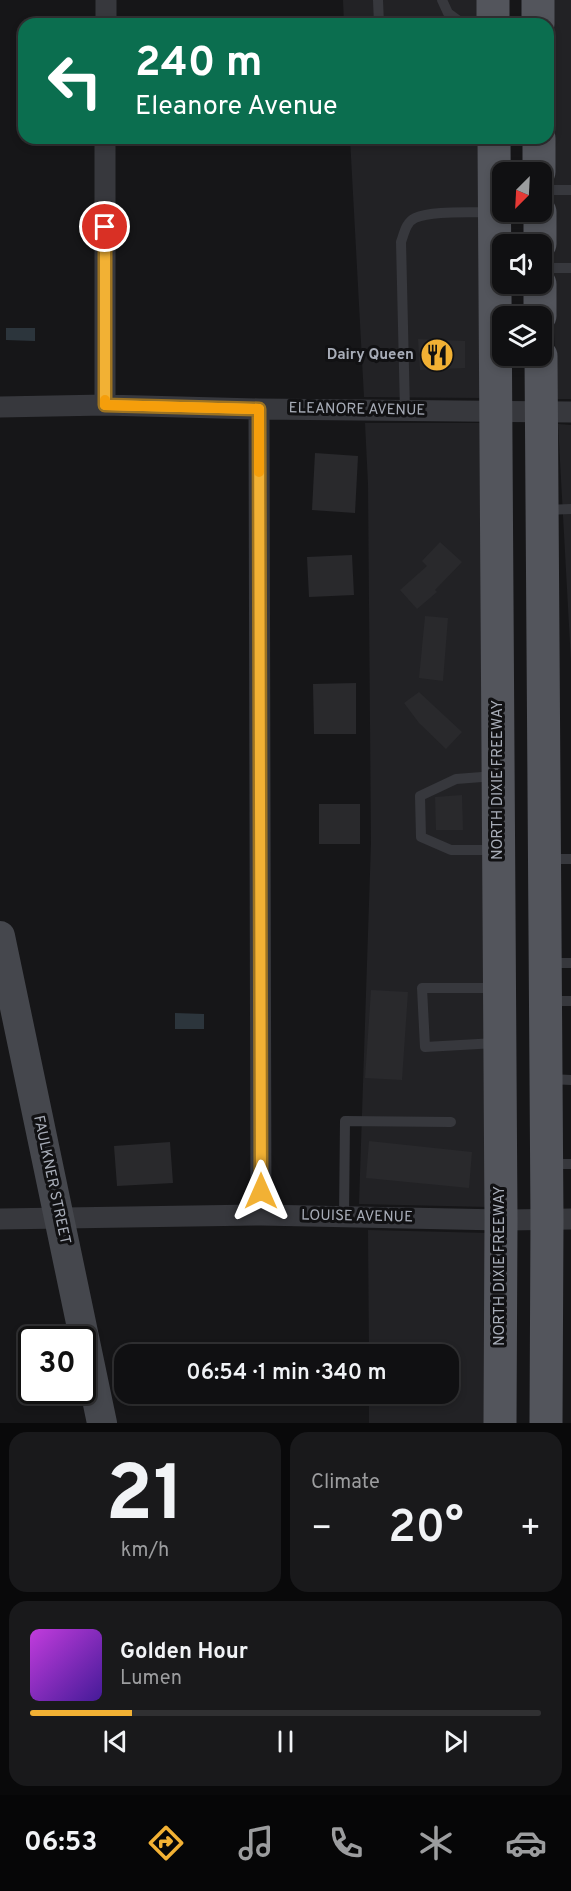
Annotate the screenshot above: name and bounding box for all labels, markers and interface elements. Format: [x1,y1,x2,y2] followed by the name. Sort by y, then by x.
[135,38,263,91] text: 240 m
[36,42,114,120] icon: left
[135,90,338,124] text: Eleanore Avenue
[492,162,552,222] north arrow
[492,162,552,366] map controls
[79,201,130,252] pin
[88,210,121,243] icon: arrive
[492,234,552,294] button: sound
[492,306,552,366] button: layers
[419,337,455,373] restaurant icon: Dairy Queen
[327,346,414,365] place label: Dairy Queen
[288,399,426,421] street label: ELEANORE AVENUE
[489,700,508,860] street label: NORTH DIXIE FREEWAY
[28,1114,74,1246] street label: FAULKNER STREET
[229,1159,293,1223] position arrow
[491,1186,510,1346] street label: NORTH DIXIE FREEWAY
[301,1207,413,1227] street label: LOUISE AVENUE
[18,1326,96,1404] speed limit sign: 30
[186,1360,387,1387] text: 06:54 · 1 min · 340 m
[106,1449,184,1548] text: 21
[311,1470,380,1496] text: Climate
[388,1501,464,1558] text: 20°
[311,1509,332,1551] text: −
[520,1509,541,1551] text: +
[121,1538,169,1564] text: km/h
[120,1639,248,1666] text: Golden Hour
[120,1666,182,1692] text: Lumen
[99,1725,132,1758] icon: previous
[269,1725,302,1758] icon: pause
[439,1725,472,1758] icon: next
[145,1822,187,1864] icon: directions
[235,1822,277,1864] icon: music
[325,1822,367,1864] icon: phone
[415,1822,457,1864] icon: climate
[505,1822,547,1864] icon: car
[24,1826,98,1860] text: 06:53

